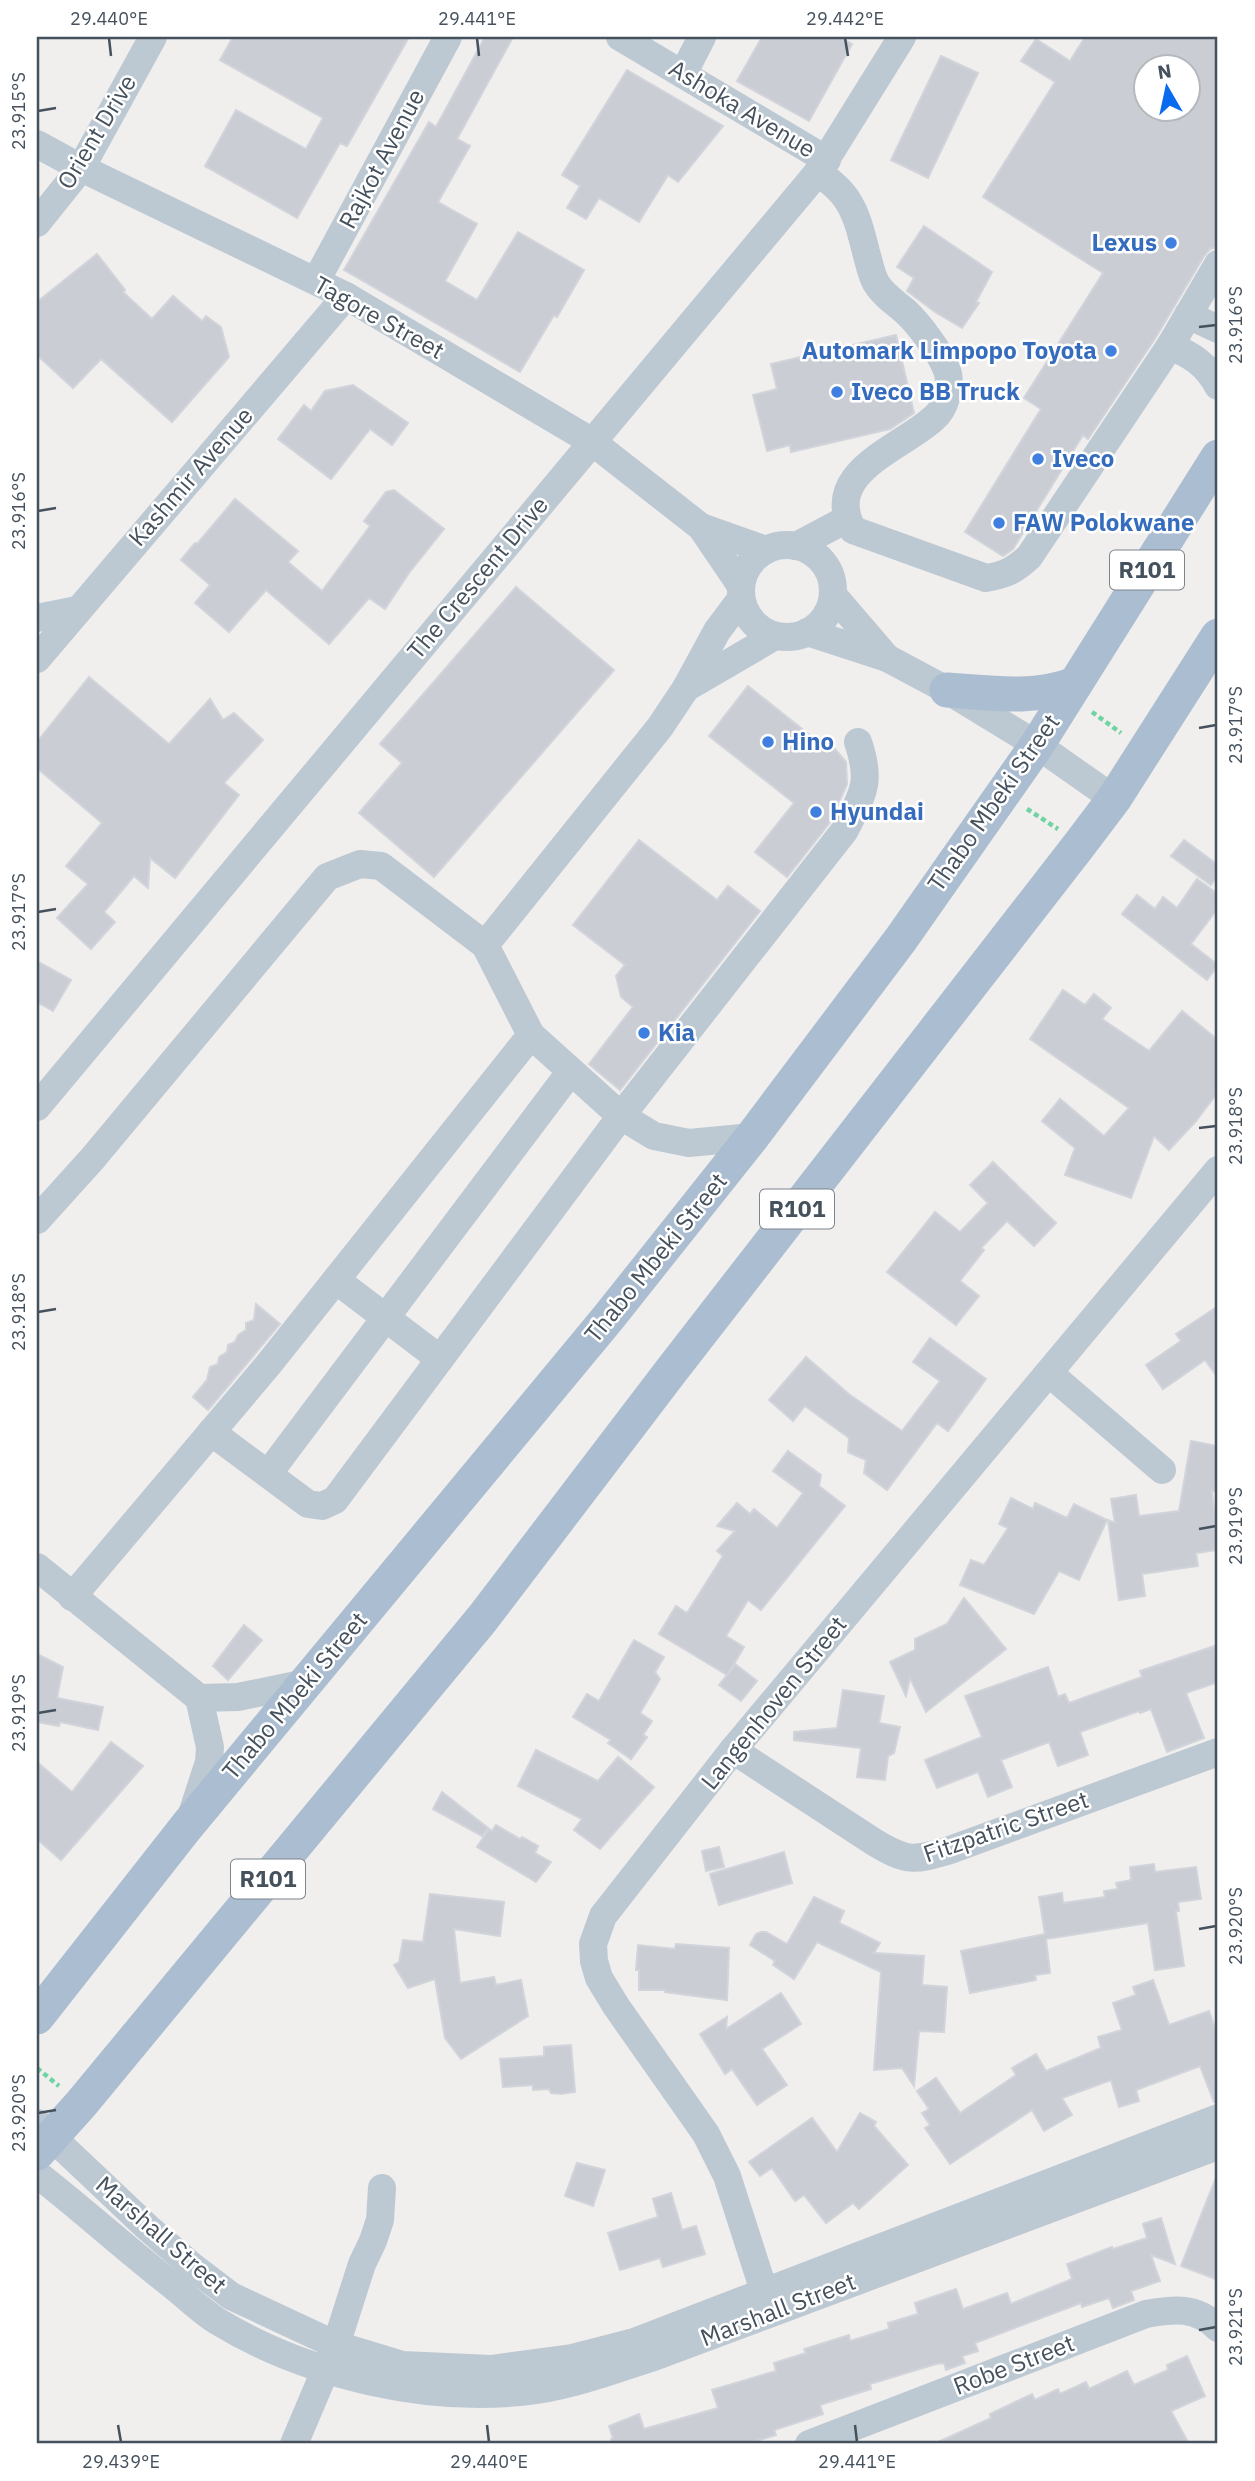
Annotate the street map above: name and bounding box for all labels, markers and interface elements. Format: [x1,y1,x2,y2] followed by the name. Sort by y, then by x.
[70,7,148,30] text: 29.440°E
[438,7,516,30] text: 29.441°E
[806,7,884,30] text: 29.442°E
[663,52,822,164] street label: Ashoka Avenue
[1132,52,1202,122] north arrow
[1156,58,1173,84] text: N
[49,68,143,195] street label: Orient Drive
[7,72,30,150] text: 23.915°S
[331,83,431,234] street label: Rajkot Avenue
[1092,226,1157,258] place label: Lexus
[1163,235,1179,251] marker: Lexus
[309,268,450,366] street label: Tagore Street
[1224,286,1247,364] text: 23.916°S
[802,334,1097,366] place label: Automark Limpopo Toyota
[1103,343,1119,359] marker: Automark Limpopo Toyota
[851,375,1020,407] place label: Iveco BB Truck
[829,384,845,400] marker: Iveco BB Truck
[121,400,260,553] street label: Kashmir Avenue
[1052,442,1114,474] place label: Iveco
[1030,451,1046,467] marker: Iveco
[7,472,30,550] text: 23.916°S
[400,489,555,665] street label: The Crescent Drive
[1013,506,1194,538] place label: FAW Polokwane
[991,515,1007,531] marker: FAW Polokwane
[1110,550,1184,590] road number: R101
[1224,686,1247,764] text: 23.917°S
[920,707,1066,898] street label: Thabo Mbeki Street
[782,725,834,757] place label: Hino
[760,734,776,750] marker: Hino
[830,795,924,827] place label: Hyundai
[808,804,824,820] marker: Hyundai
[7,873,30,951] text: 23.917°S
[658,1016,695,1048] place label: Kia
[636,1025,652,1041] marker: Kia
[1224,1087,1247,1165] text: 23.918°S
[577,1166,734,1349] street label: Thabo Mbeki Street
[760,1190,834,1228] road number: R101
[7,1273,30,1351] text: 23.918°S
[1224,1487,1247,1565] text: 23.919°S
[215,1605,374,1786] street label: Thabo Mbeki Street
[693,1609,853,1796] street label: Langenhoven Street
[7,1674,30,1752] text: 23.919°S
[919,1783,1092,1869] street label: Fitzpatric Street
[231,1860,305,1898] road number: R101
[1224,1887,1247,1965] text: 23.920°S
[7,2074,30,2152] text: 23.920°S
[89,2168,234,2300] street label: Marshall Street
[696,2265,860,2353] street label: Marshall Street
[1224,2288,1247,2366] text: 23.921°S
[949,2326,1079,2402] street label: Robe Street
[82,2450,160,2473] text: 29.439°E
[450,2450,528,2473] text: 29.440°E
[818,2450,896,2473] text: 29.441°E

